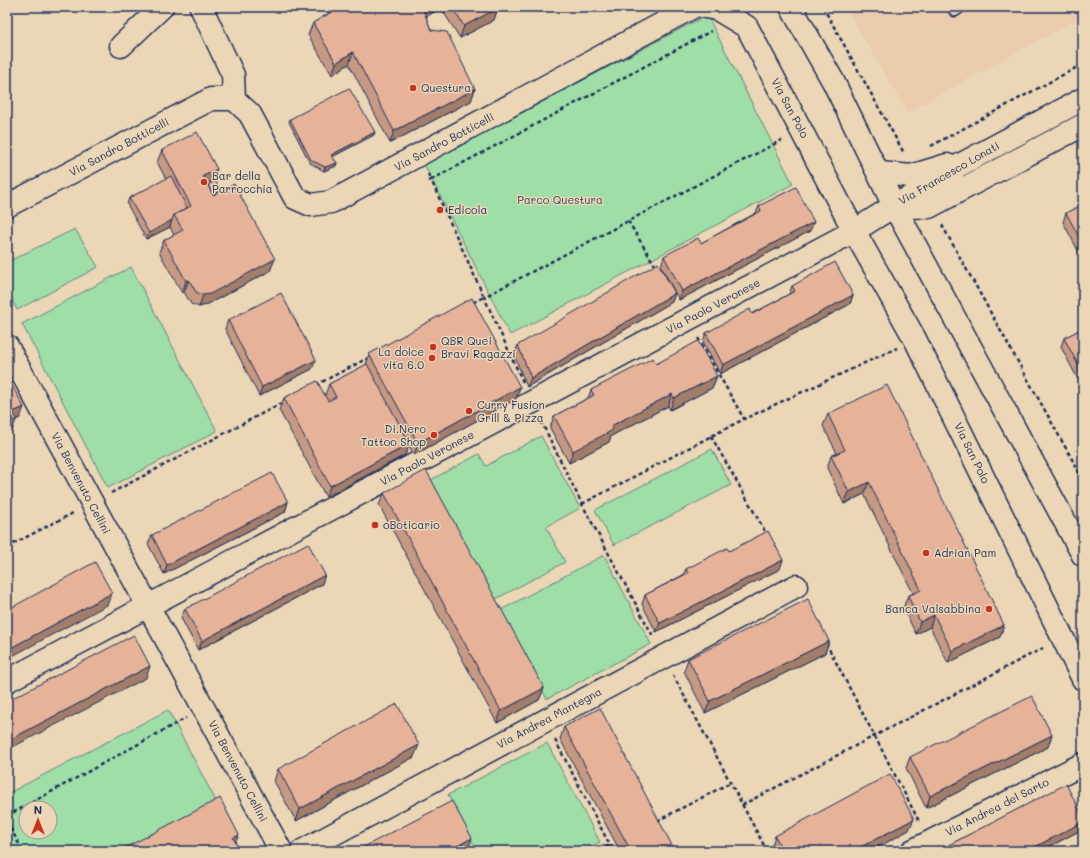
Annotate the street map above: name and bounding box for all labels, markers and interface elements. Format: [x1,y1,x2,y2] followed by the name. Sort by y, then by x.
[768,75,813,141] street label: Via San Polo
[421,80,471,95] place label: Questura
[408,83,418,93] marker: Questura
[391,109,496,174] street label: Via Sandro Botticelli
[66,114,171,179] street label: Via Sandro Botticelli
[896,138,1002,208] street label: Via Francesco Lonati
[212,168,273,196] place label: Bar della Parrocchia
[199,177,209,187] marker: Bar della Parrocchia
[517,192,603,207] park label: Parco Questura
[448,202,487,217] place label: Edicola
[435,205,445,215] marker: Edicola
[663,274,763,337] street label: Via Paolo Veronese
[441,333,516,361] place label: QBR Quei Bravi Ragazzi
[428,342,438,352] marker: QBR Quei Bravi Ragazzi
[378,344,424,372] place label: La dolce vita 6.0
[427,353,437,363] marker: La dolce vita 6.0
[477,397,545,425] place label: Curry Fusion Grill & Pizza
[464,406,474,416] marker: Curry Fusion Grill & Pizza
[951,420,994,486] street label: Via San Polo
[361,421,426,449] place label: Di.Nero Tattoo Shop
[377,426,477,489] street label: Via Paolo Veronese
[48,429,115,536] street label: Via Benvenuto Cellini
[429,430,439,440] marker: Di.Nero Tattoo Shop
[383,517,440,532] place label: oBoticario
[370,520,380,530] marker: oBoticario
[934,545,996,560] place label: Adrian Pam
[921,548,931,558] marker: Adrian Pam
[885,601,981,616] place label: Banca Valsabbina
[984,604,994,614] marker: Banca Valsabbina
[494,683,604,752] street label: Via Andrea Mantegna
[205,717,272,824] street label: Via Benvenuto Cellini
[942,774,1051,839] street label: Via Andrea del Sarto
[18,800,58,840] north arrow
[34,802,42,817] text: N

